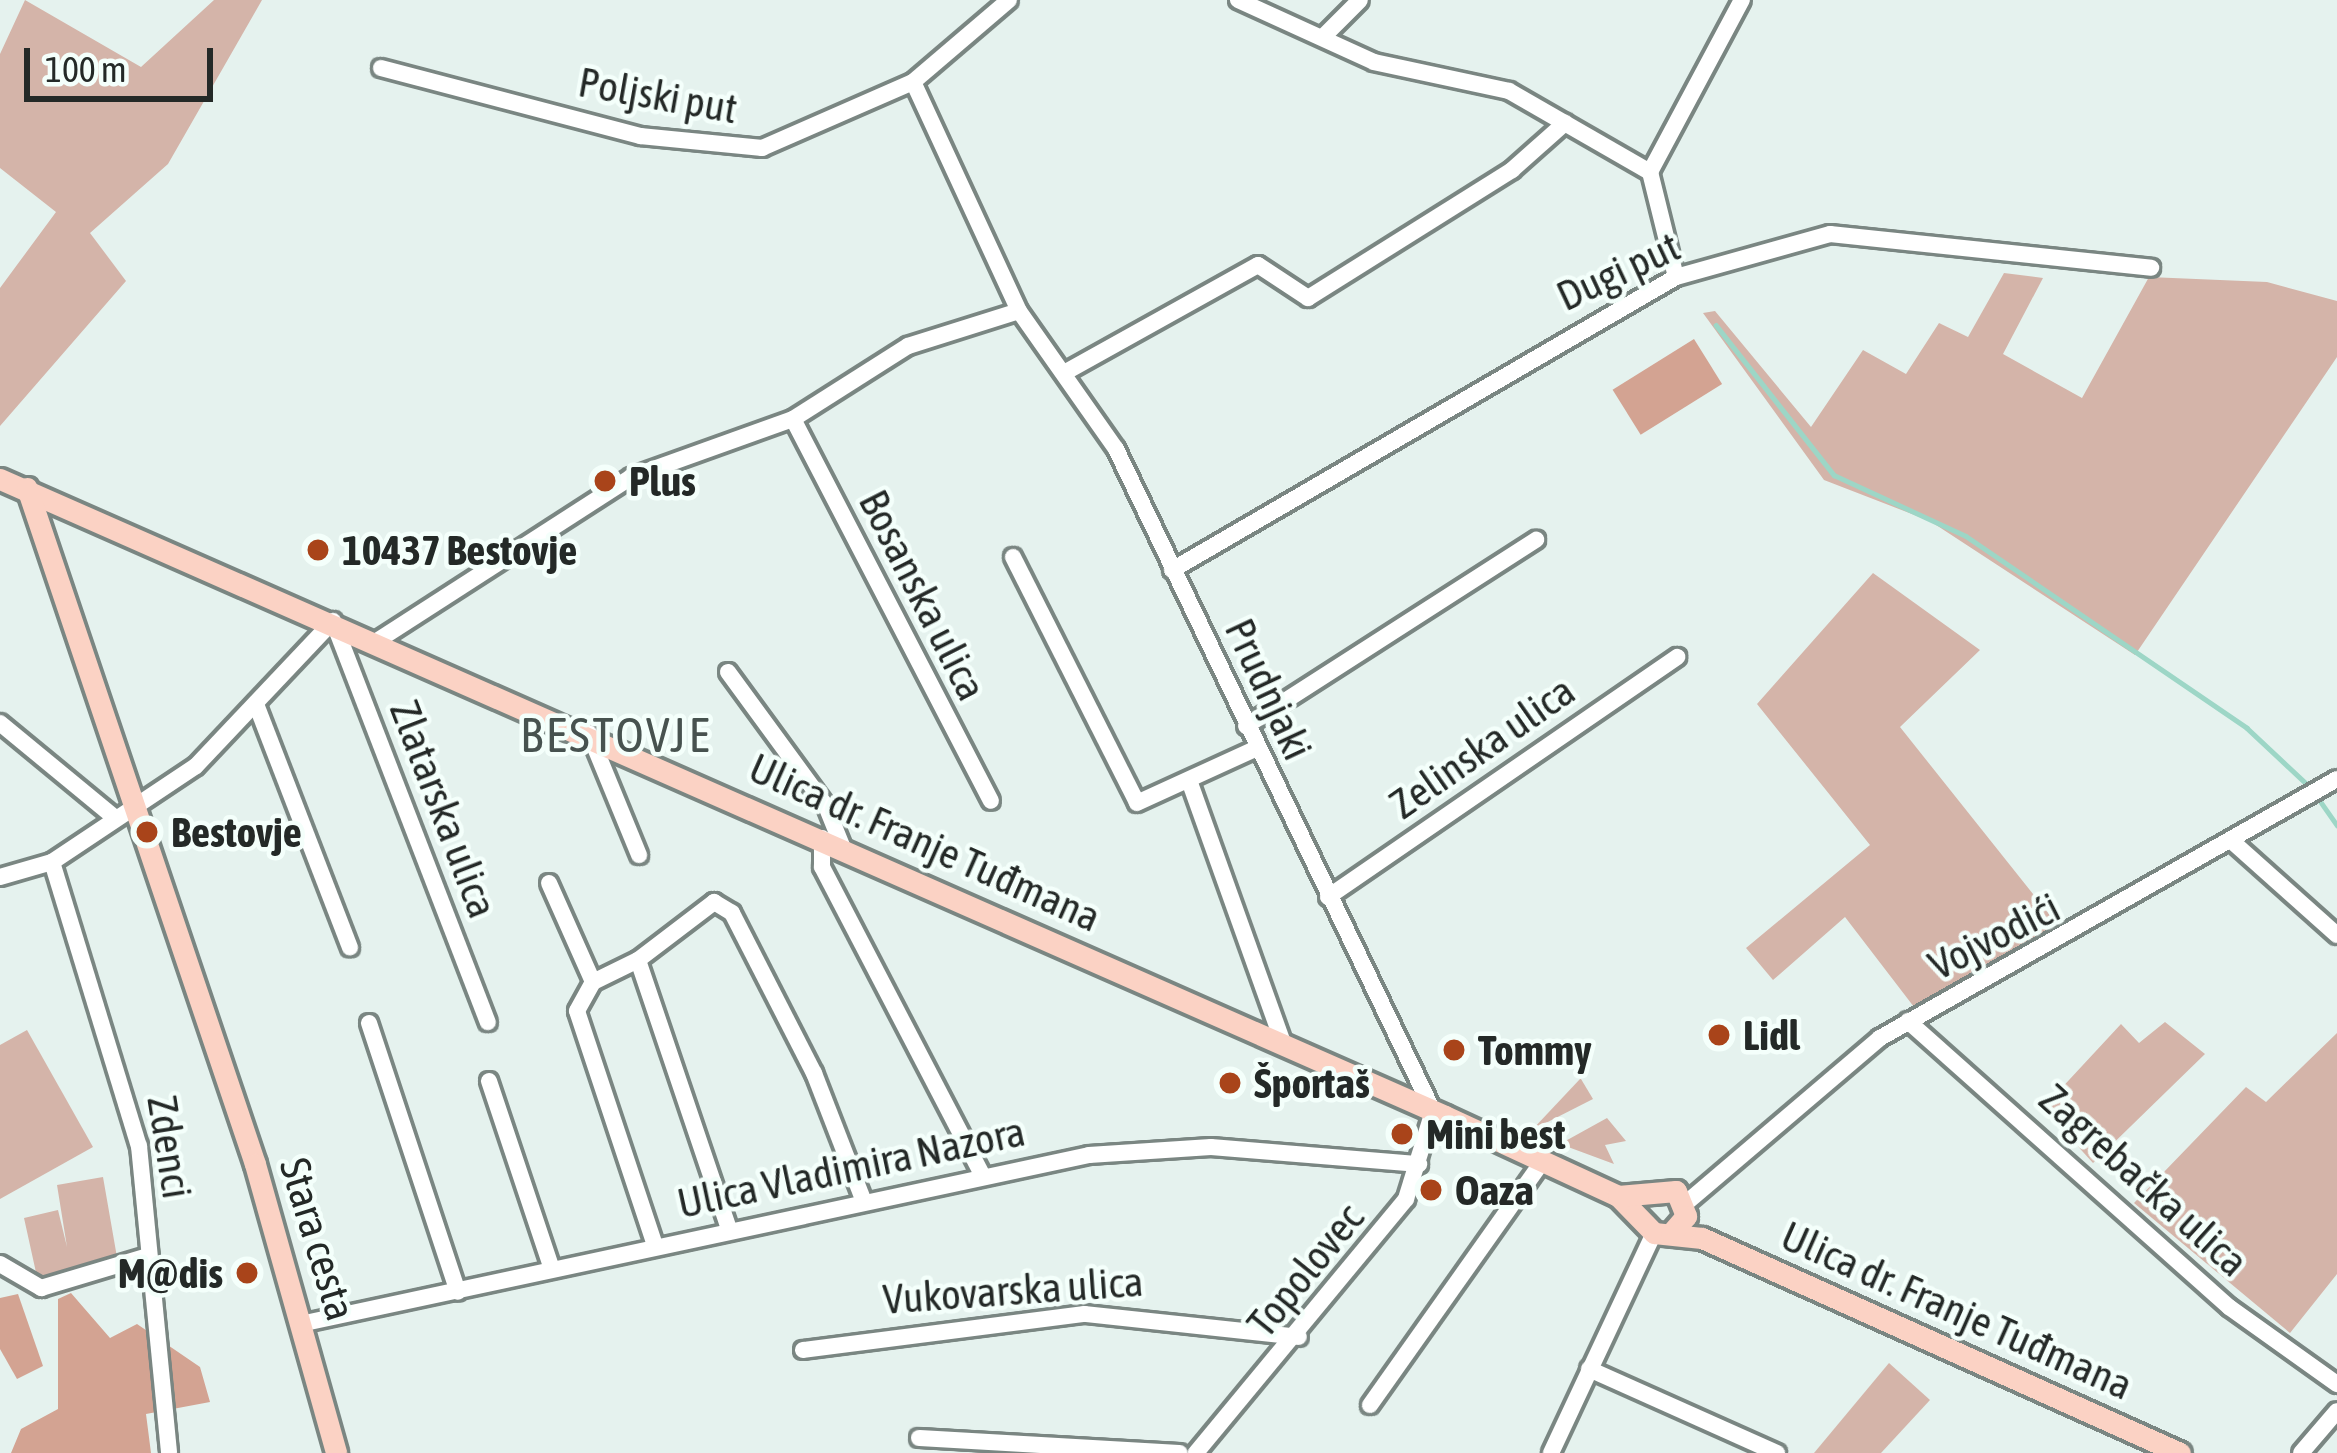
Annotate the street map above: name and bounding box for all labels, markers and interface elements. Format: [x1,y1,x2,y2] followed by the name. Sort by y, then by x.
[30,24,219,98] scale bar
[45,48,127,90] text: 100 m
[575,56,741,134] street label: Poljski put
[1549,221,1687,321] street label: Dugi put
[629,456,696,506] place label: Plus
[592,468,618,494] marker: Plus
[849,481,997,709] street label: Bosanska ulica
[342,525,577,575] place label: 10437 Bestovje
[305,537,331,563] marker: 10437 Bestovje
[1215,611,1323,767] street label: Prudnjaki
[1380,665,1584,829] street label: Zelinska ulica
[380,693,508,925] street label: Zlatarska ulica
[520,706,712,764] district label: BESTOVJE
[742,742,1108,942] street label: Ulica dr. Franje Tuđmana
[171,807,302,857] place label: Bestovje
[134,819,160,845] marker: Bestovje
[1920,882,2068,990] street label: Vojvodići
[1743,1010,1800,1060] place label: Lidl
[1706,1022,1732,1048] marker: Lidl
[1478,1025,1591,1075] place label: Tommy
[1441,1037,1467,1063] marker: Tommy
[1254,1058,1370,1108] place label: Športaš
[1217,1070,1243,1096] marker: Športaš
[2029,1073,2259,1287] street label: Zagrebačka ulica
[137,1092,203,1202] street label: Zdenci
[673,1106,1029,1228] street label: Ulica Vladimira Nazora
[1426,1109,1565,1159] place label: Mini best
[1389,1121,1415,1147] marker: Mini best
[269,1152,367,1326] street label: Stara cesta
[1455,1165,1534,1215] place label: Oaza
[1418,1177,1444,1203] marker: Oaza
[1236,1193,1374,1347] street label: Topolovec
[1774,1210,2140,1410] street label: Ulica dr. Franje Tuđmana
[118,1248,223,1298] place label: M@dis
[881,1256,1145,1324] street label: Vukovarska ulica
[234,1260,260,1286] marker: M@dis

